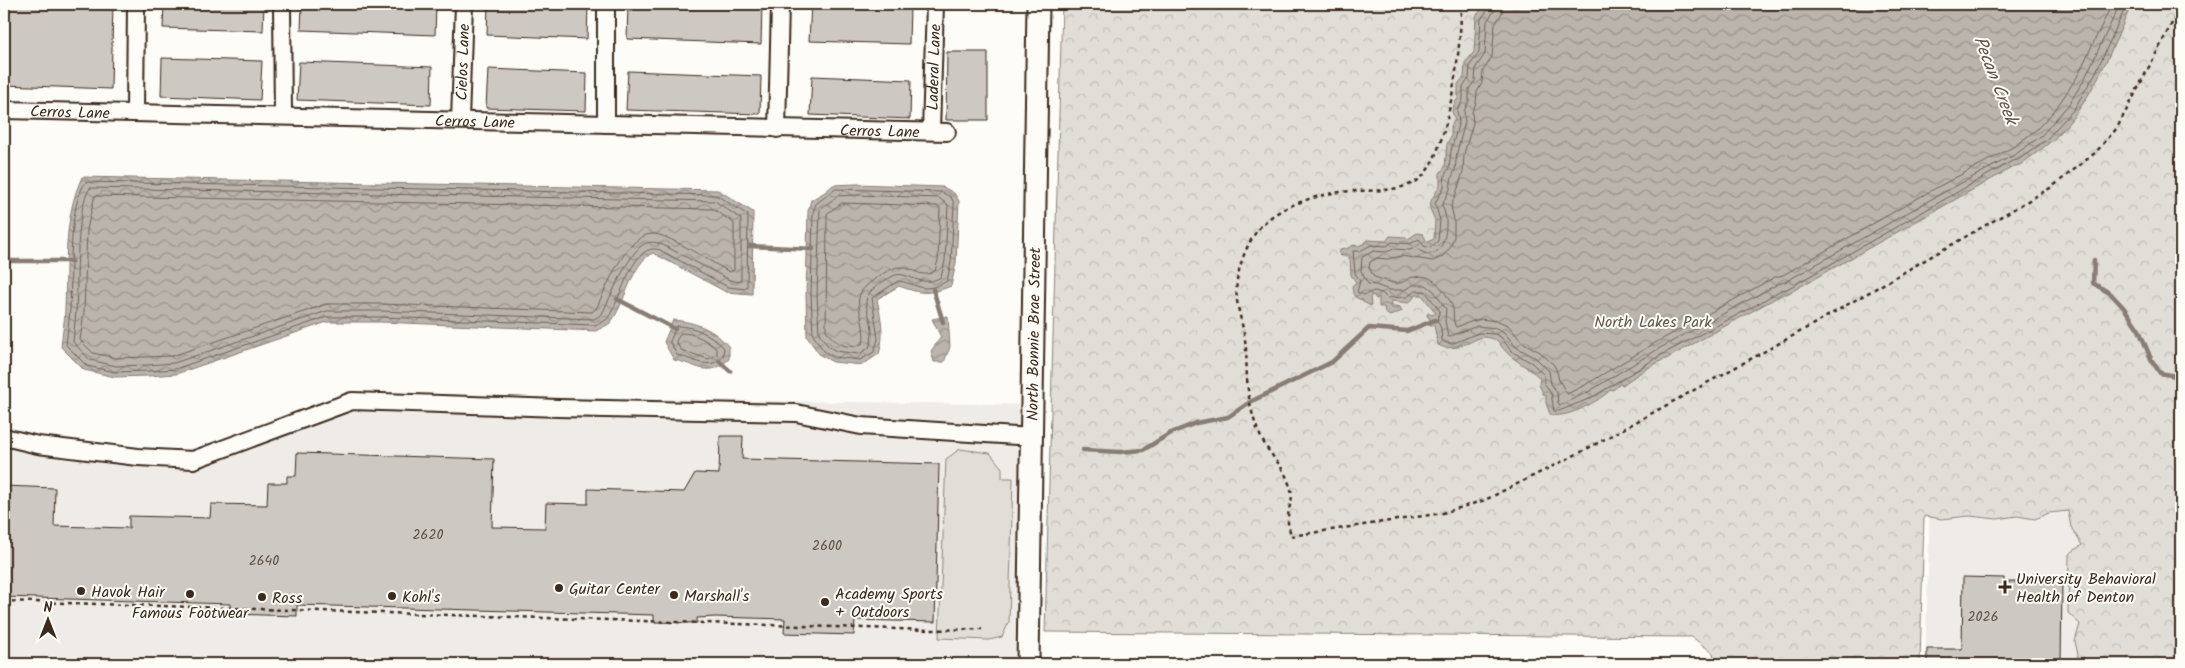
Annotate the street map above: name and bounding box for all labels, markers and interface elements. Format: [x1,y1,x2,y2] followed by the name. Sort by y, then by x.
[450,23,477,101] street label: Cielos Lane
[921,23,948,111] street label: Laderal Lane
[1964,32,2026,131] water label: Pecan Creek
[30,100,110,126] street label: Cerros Lane
[435,109,515,136] street label: Cerros Lane
[840,119,920,145] street label: Cerros Lane
[1021,246,1048,421] street label: North Bonnie Brae Street
[1594,310,1712,335] park label: North Lakes Park
[412,524,444,546] house number: 2620
[812,535,842,557] house number: 2600
[249,550,279,572] house number: 2640
[2016,567,2156,610] place label: University Behavioral Health of Denton
[569,577,661,602] place label: Guitar Center
[91,580,166,605] place label: Havok Hair
[1998,580,2012,594] marker: University Behavioral Health of Denton
[553,582,565,594] marker: Guitar Center
[835,582,943,625] place label: Academy Sports + Outdoors
[684,584,749,609] place label: Marshall's
[75,585,87,597] marker: Havok Hair
[402,585,441,610] place label: Kohl's
[272,586,302,611] place label: Ross
[184,588,196,600] marker: Famous Footwear
[668,589,680,601] marker: Marshall's
[386,590,398,602] marker: Kohl's
[256,591,268,603] marker: Ross
[22,596,72,646] north arrow
[819,596,831,608] marker: Academy Sports + Outdoors
[44,597,53,619] text: N
[132,601,250,626] place label: Famous Footwear
[1967,606,1999,628] house number: 2026

